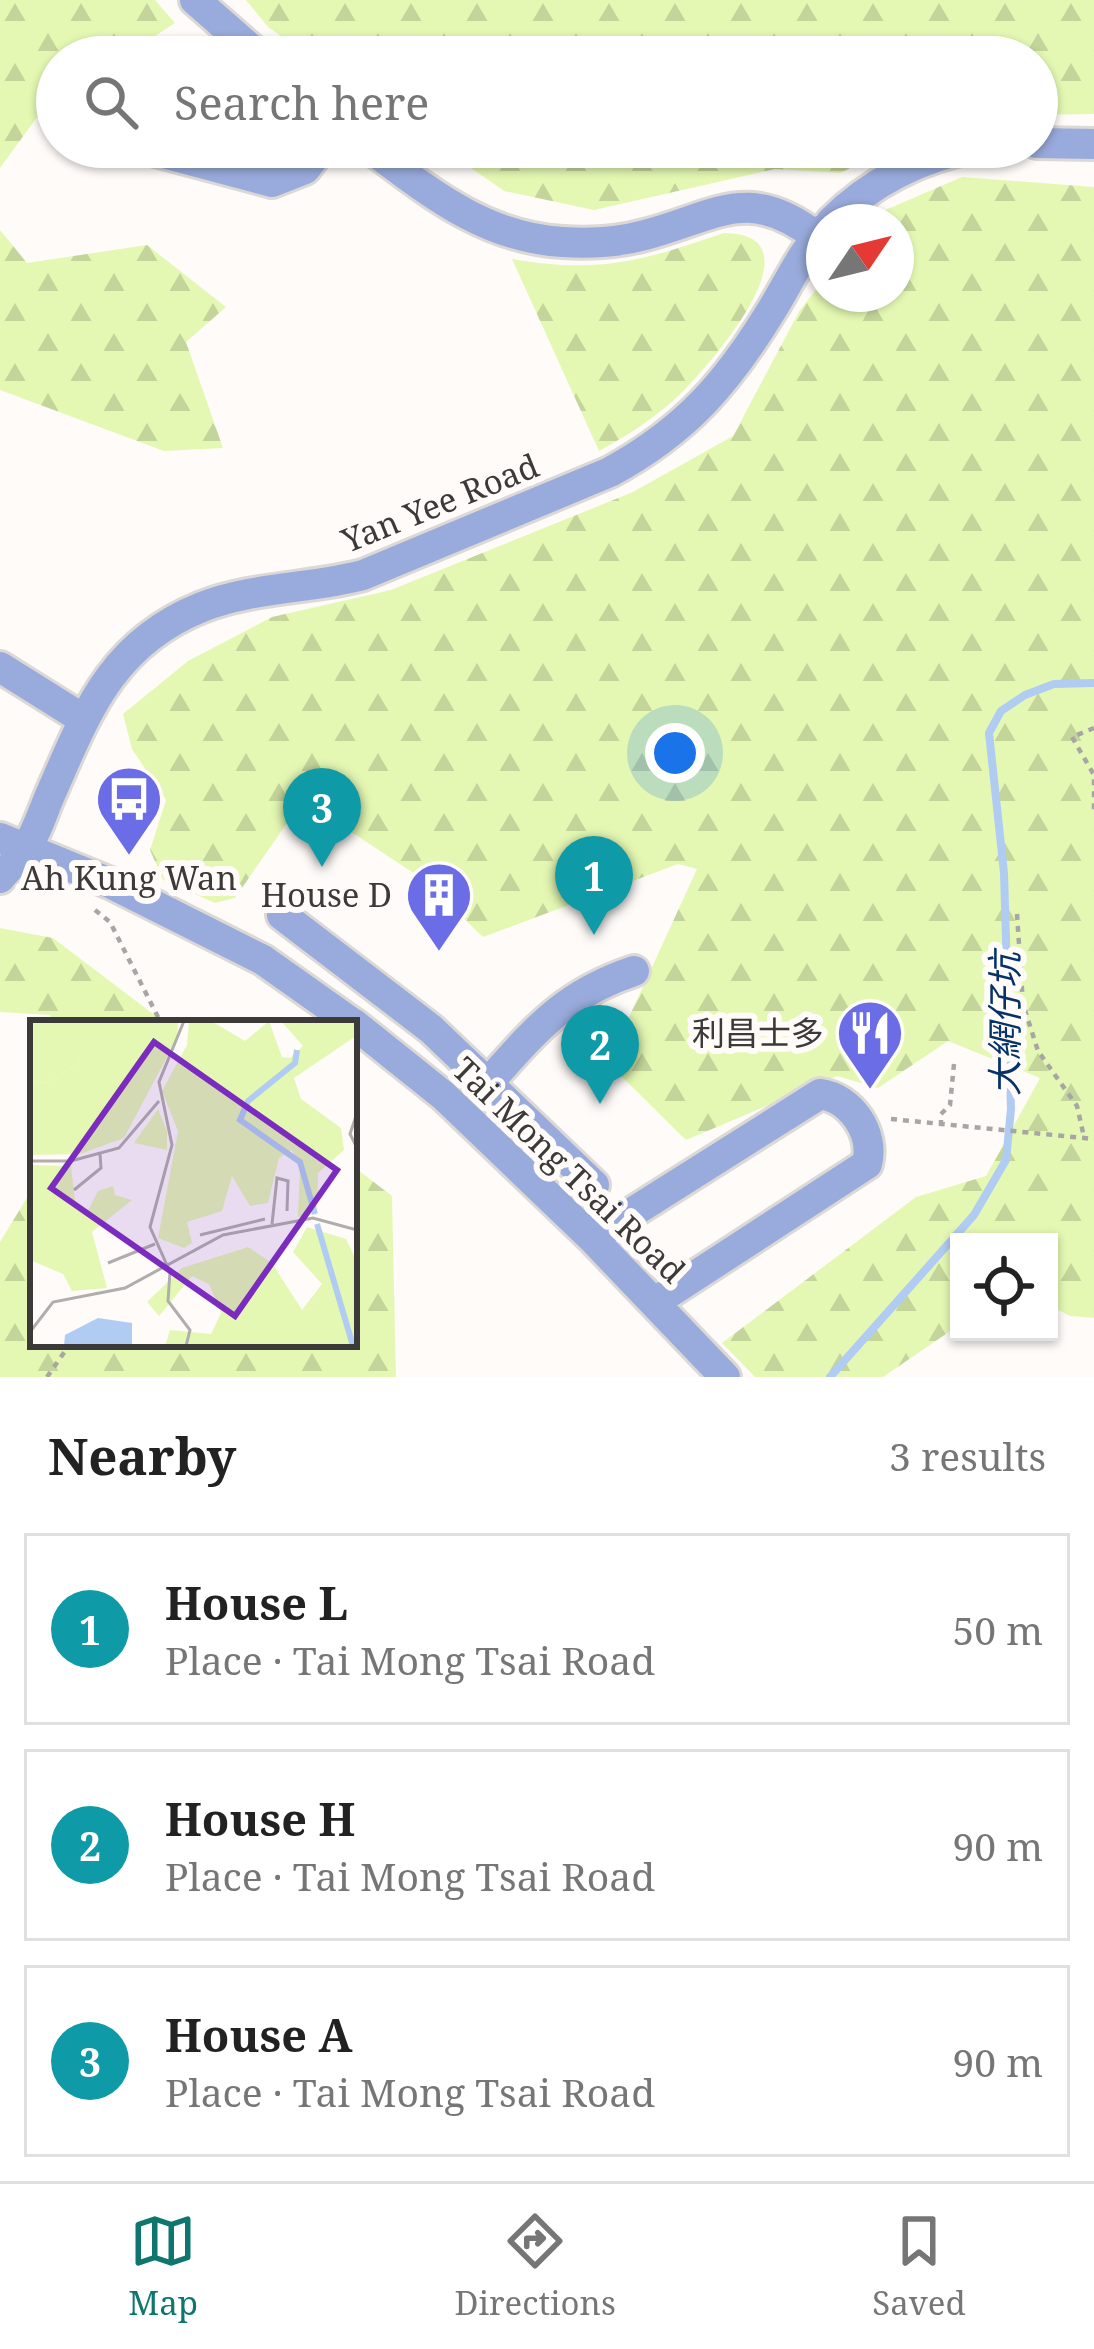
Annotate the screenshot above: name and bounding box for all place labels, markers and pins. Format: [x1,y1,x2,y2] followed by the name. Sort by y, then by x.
[94,764,164,858] bus stop icon: Ah Kung Wan
[283,768,361,867] pin: 3
[555,836,633,935] pin: 1
[21,855,237,900] place label: Ah Kung Wan
[404,860,474,954] building icon: House D
[261,872,392,917] place label: House D
[835,998,905,1092] restaurant icon: 利昌士多
[561,1005,639,1104] pin: 2
[692,1010,824,1055] place label: 利昌士多

